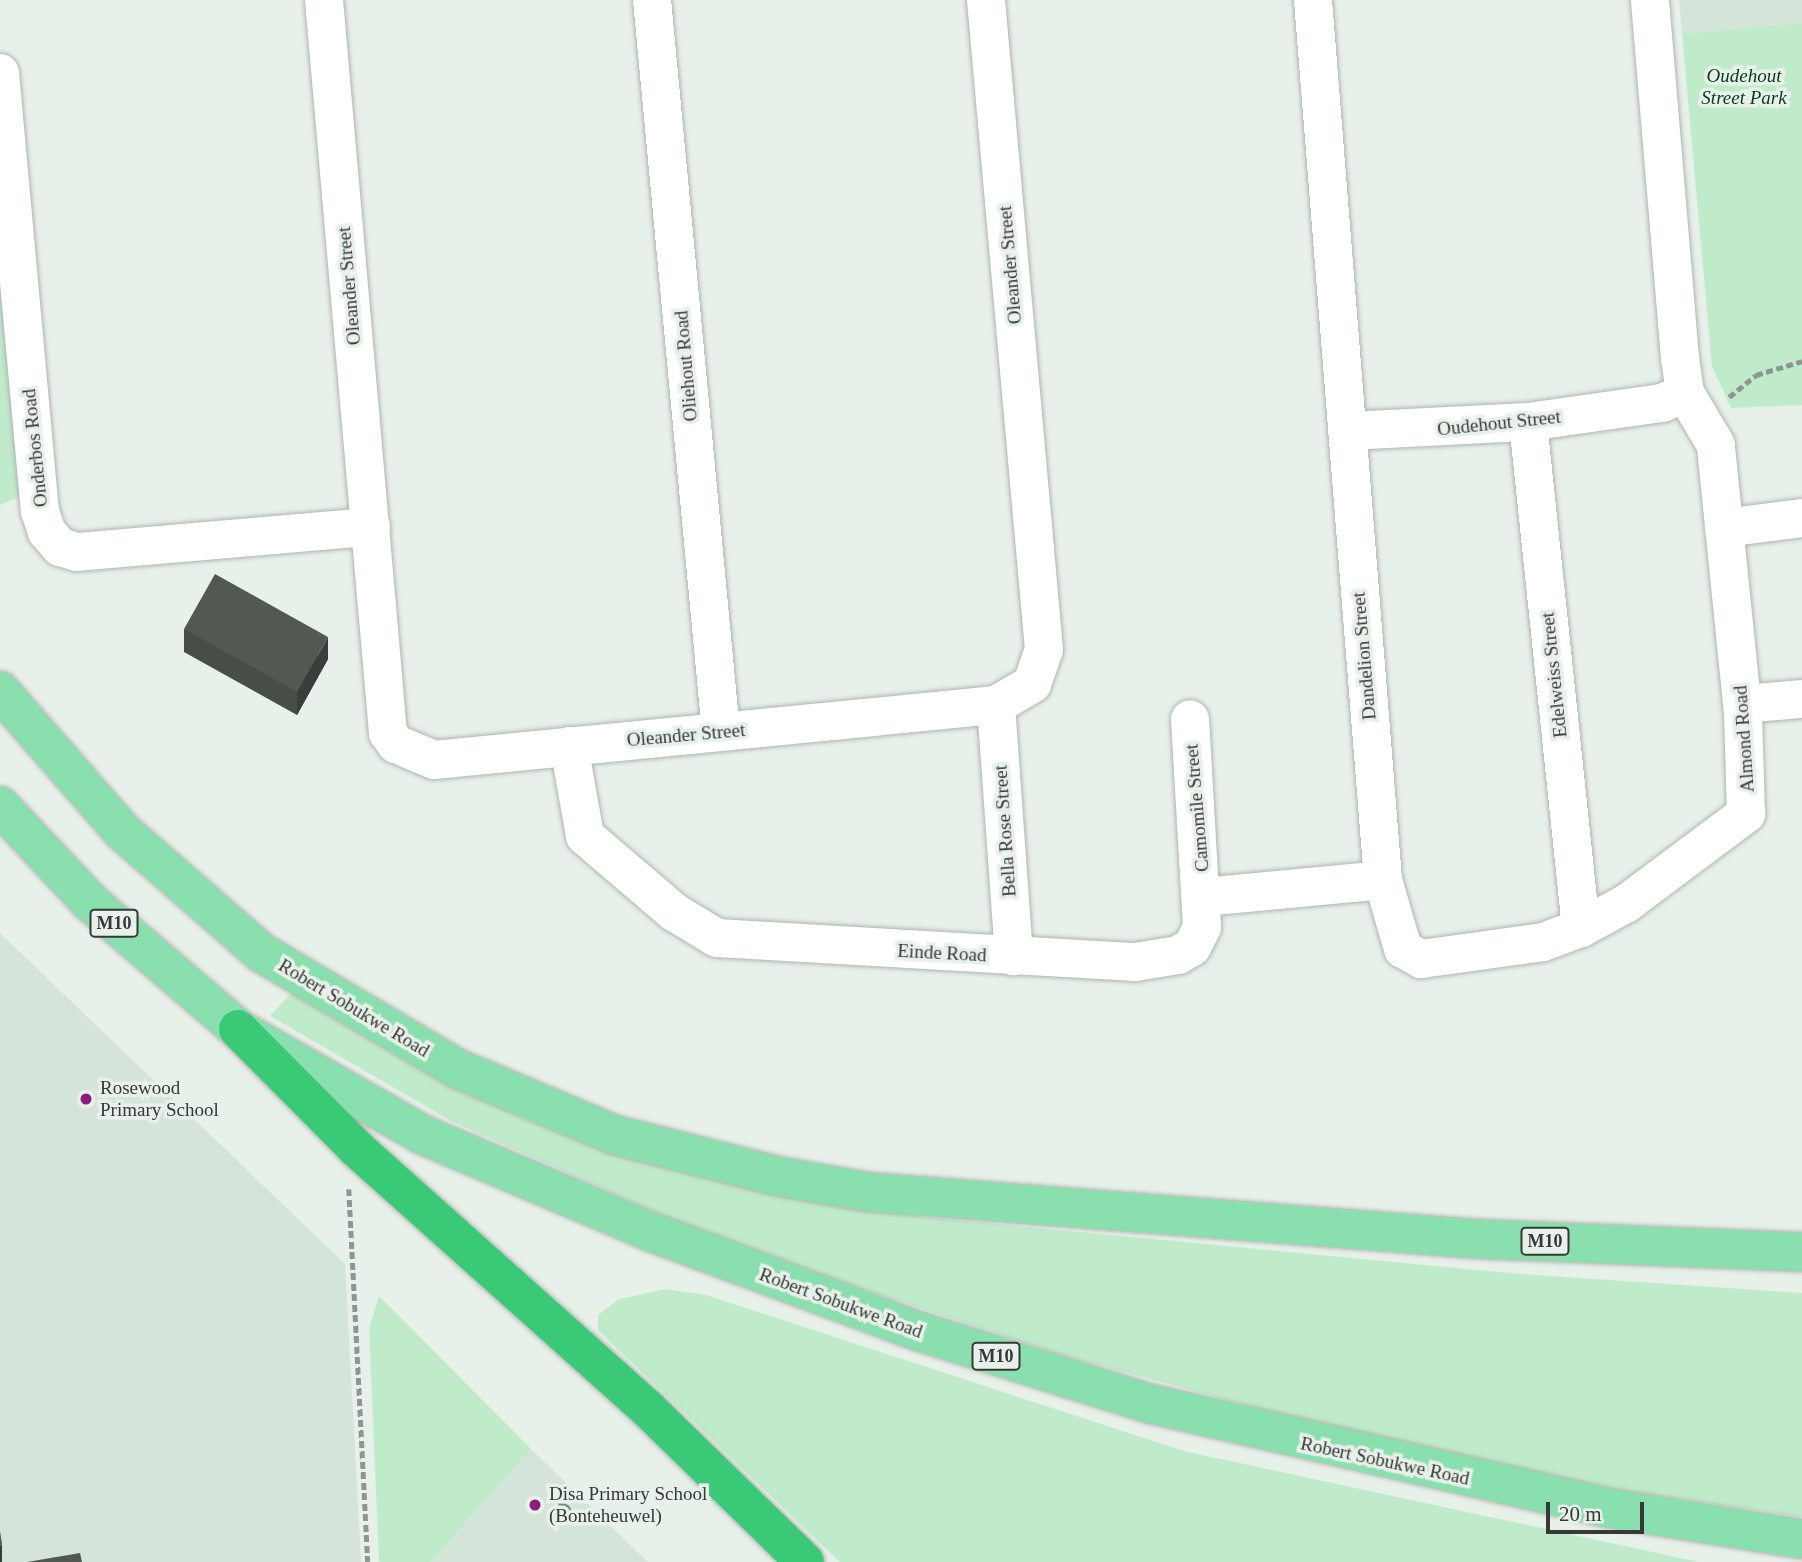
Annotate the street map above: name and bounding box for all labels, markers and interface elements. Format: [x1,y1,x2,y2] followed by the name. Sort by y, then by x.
[1701,65,1787,109] park label: Oudehout Street Park
[993,205,1027,325] street label: Oleander Street
[332,226,366,346] street label: Oleander Street
[670,310,702,422] street label: Oliehout Road
[17,388,53,508] street label: Onderbos Road
[1436,405,1562,441] street label: Oudehout Street
[1347,591,1381,721] street label: Dandelion Street
[1536,611,1572,739] street label: Edelweiss Street
[1729,685,1759,793] street label: Almond Road
[626,718,746,752] street label: Oleander Street
[1180,743,1214,873] street label: Camomile Street
[989,764,1021,898] street label: Bella Rose Street
[90,908,138,938] road number: M10
[897,939,987,967] street label: Einde Road
[274,954,434,1062] street label: Robert Sobukwe Road
[100,1077,219,1121] place label: Rosewood Primary School
[78,1091,94,1107] marker: Rosewood Primary School
[1520,1226,1570,1256] road number: M10
[756,1263,926,1343] street label: Robert Sobukwe Road
[972,1342,1020,1371] road number: M10
[1298,1432,1472,1490] street label: Robert Sobukwe Road
[549,1483,707,1527] place label: Disa Primary School (Bonteheuwel)
[1550,1488,1648,1532] scale bar
[527,1497,543,1513] marker: Disa Primary School (Bonteheuwel)
[1559,1502,1602,1526] text: 20 m

